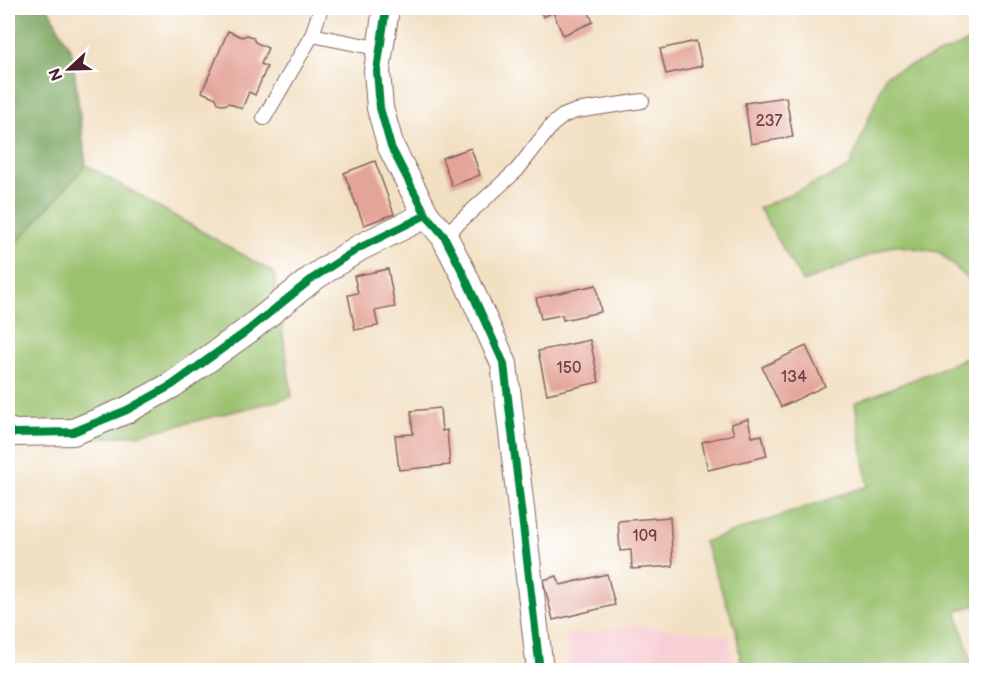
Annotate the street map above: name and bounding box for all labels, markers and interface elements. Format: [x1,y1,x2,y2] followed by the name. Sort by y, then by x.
[39,39,99,99] north arrow
[45,65,68,83] text: N
[756,112,783,131] house number: 237
[557,359,581,378] house number: 150
[781,368,807,387] house number: 134
[633,527,657,546] house number: 109

